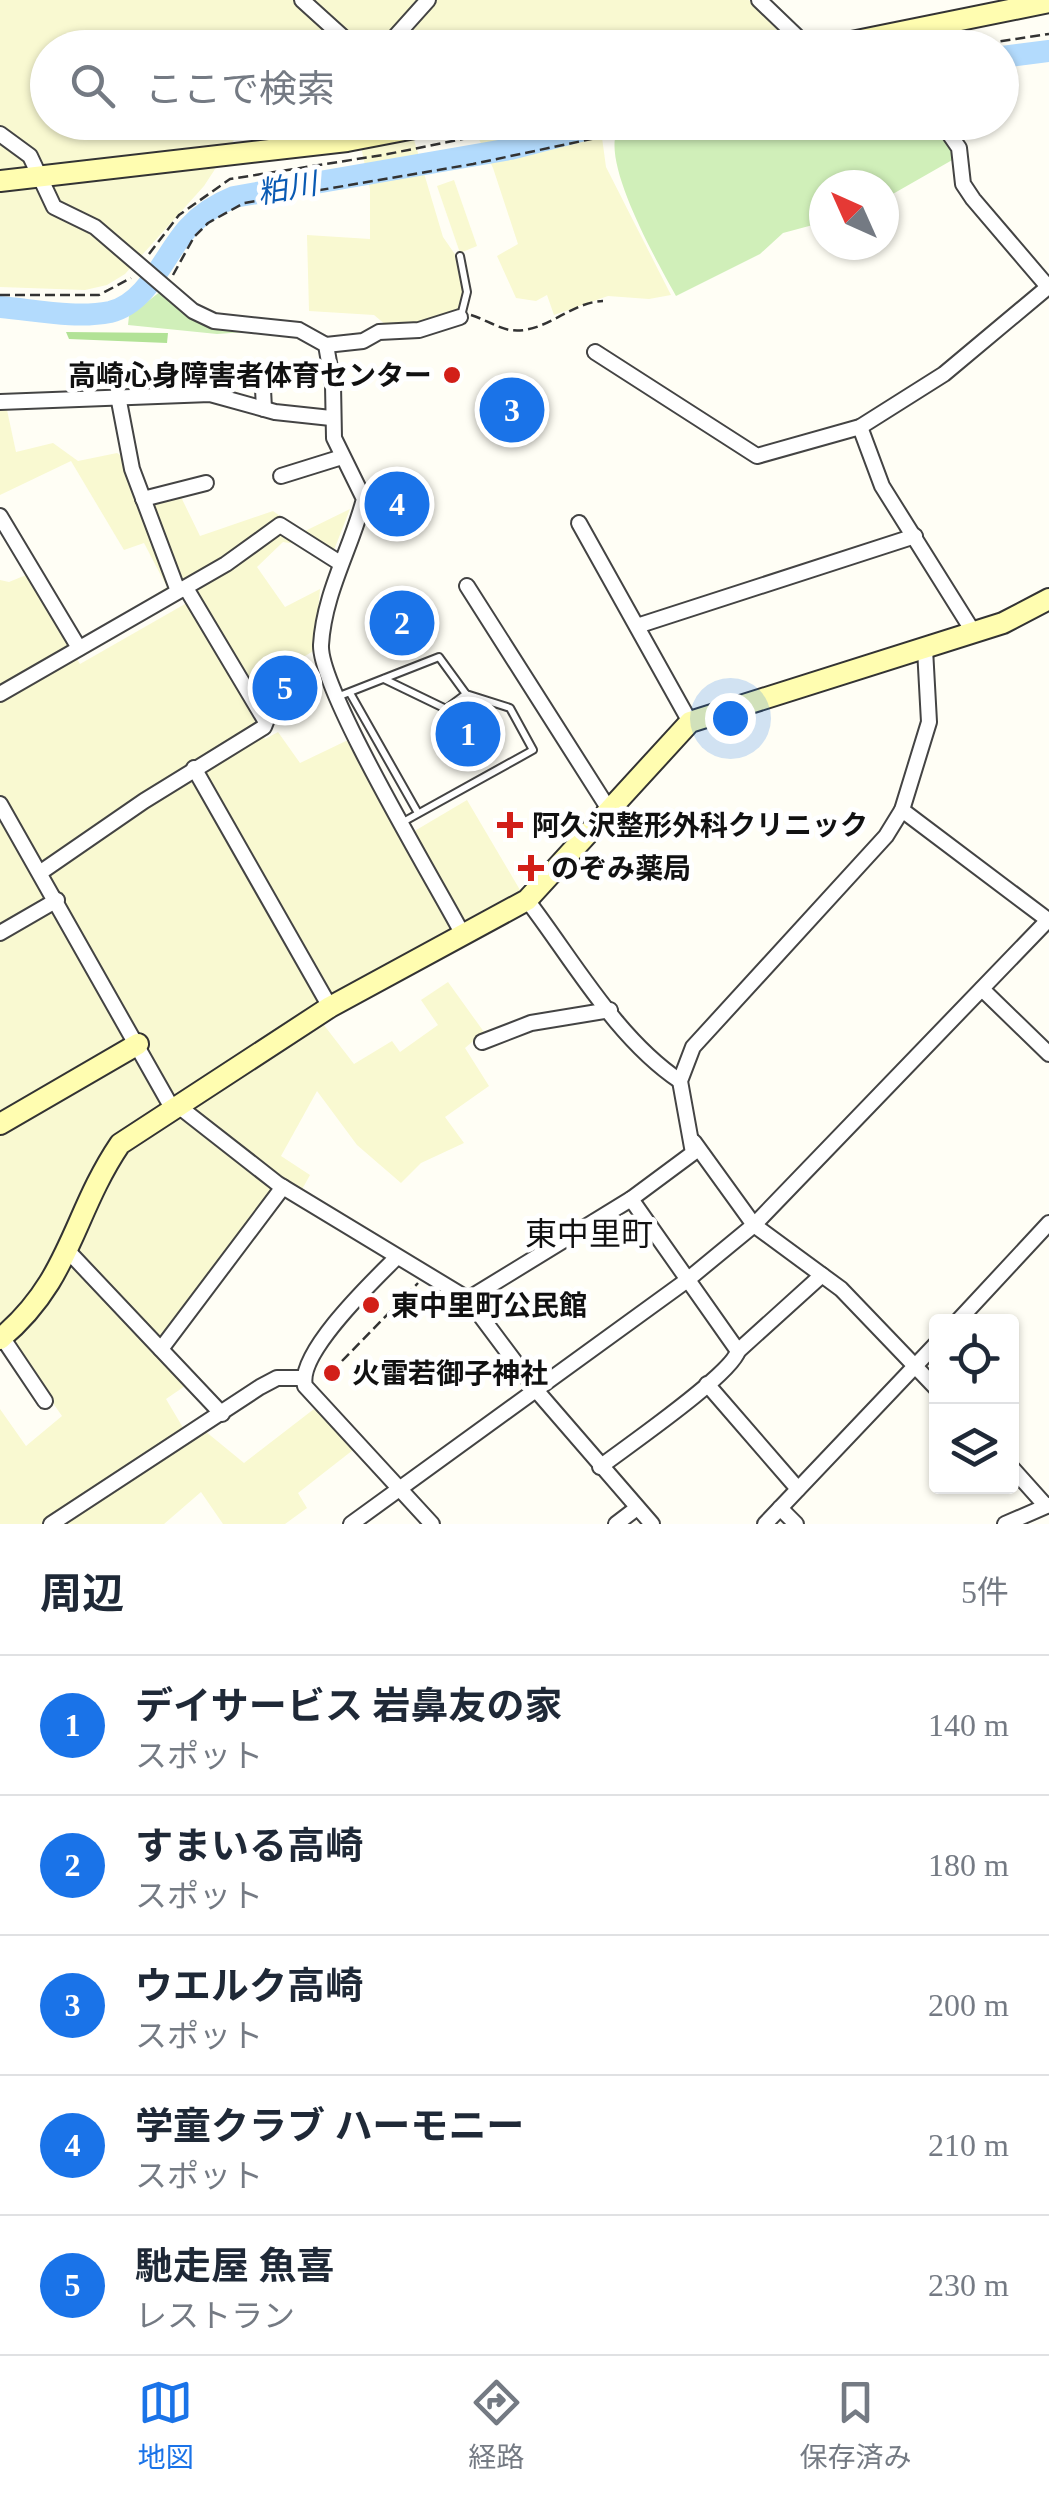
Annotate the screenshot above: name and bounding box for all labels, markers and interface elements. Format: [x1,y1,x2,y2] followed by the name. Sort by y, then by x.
[30,30,1019,140] search box
[65,58,120,113] icon: search
[145,68,335,110] text: ここで検索
[255,166,322,209] water label: 粕川
[809,170,899,260] north arrow
[68,360,432,391] place label: 高崎心身障害者体育センター
[441,364,463,386] marker: 高崎心身障害者体育センター
[480,372,544,448] pin: 3
[364,466,430,542] pin: 4
[370,586,434,660] pin: 2
[252,650,318,726] pin: 5
[705,693,756,744] your location
[436,696,500,772] pin: 1
[532,810,868,841] place label: 阿久沢整形外科クリニック
[497,812,523,838] marker: 阿久沢整形外科クリニック
[551,853,691,884] place label: のぞみ薬局
[520,857,542,879] marker: のぞみ薬局
[525,1216,653,1252] district label: 東中里町
[391,1290,587,1321] place label: 東中里町公民館
[360,1294,382,1316] marker: 東中里町公民館
[929,1314,1019,1494] map controls
[929,1314,1019,1404] button: locate
[352,1358,548,1389] place label: 火雷若御子神社
[321,1362,343,1384] marker: 火雷若御子神社
[929,1404,1019,1494] button: layers
[40,1571,124,1617] text: 周辺
[961,1574,1009,1610] text: 5件
[135,1685,563,1727] text: デイサービス 岩鼻友の家
[65,1707,81,1743] text: 1
[928,1707,1009,1743] text: 140 m
[135,1738,263,1774] text: スポット
[135,1825,363,1867] text: すまいる高崎
[65,1847,81,1883] text: 2
[928,1847,1009,1883] text: 180 m
[135,1878,263,1914] text: スポット
[135,1965,363,2007] text: ウエルク高崎
[65,1987,81,2023] text: 3
[928,1987,1009,2023] text: 200 m
[135,2018,263,2054] text: スポット
[135,2105,525,2147] text: 学童クラブ ハーモニー
[65,2127,81,2163] text: 4
[928,2127,1009,2163] text: 210 m
[135,2158,263,2194] text: スポット
[135,2245,335,2287] text: 馳走屋 魚喜
[65,2267,81,2303] text: 5
[928,2267,1009,2303] text: 230 m
[135,2298,295,2334] text: レストラン
[137,2375,194,2475] tab: 地図
[468,2375,525,2475] tab: 経路
[799,2375,912,2475] tab: 保存済み

